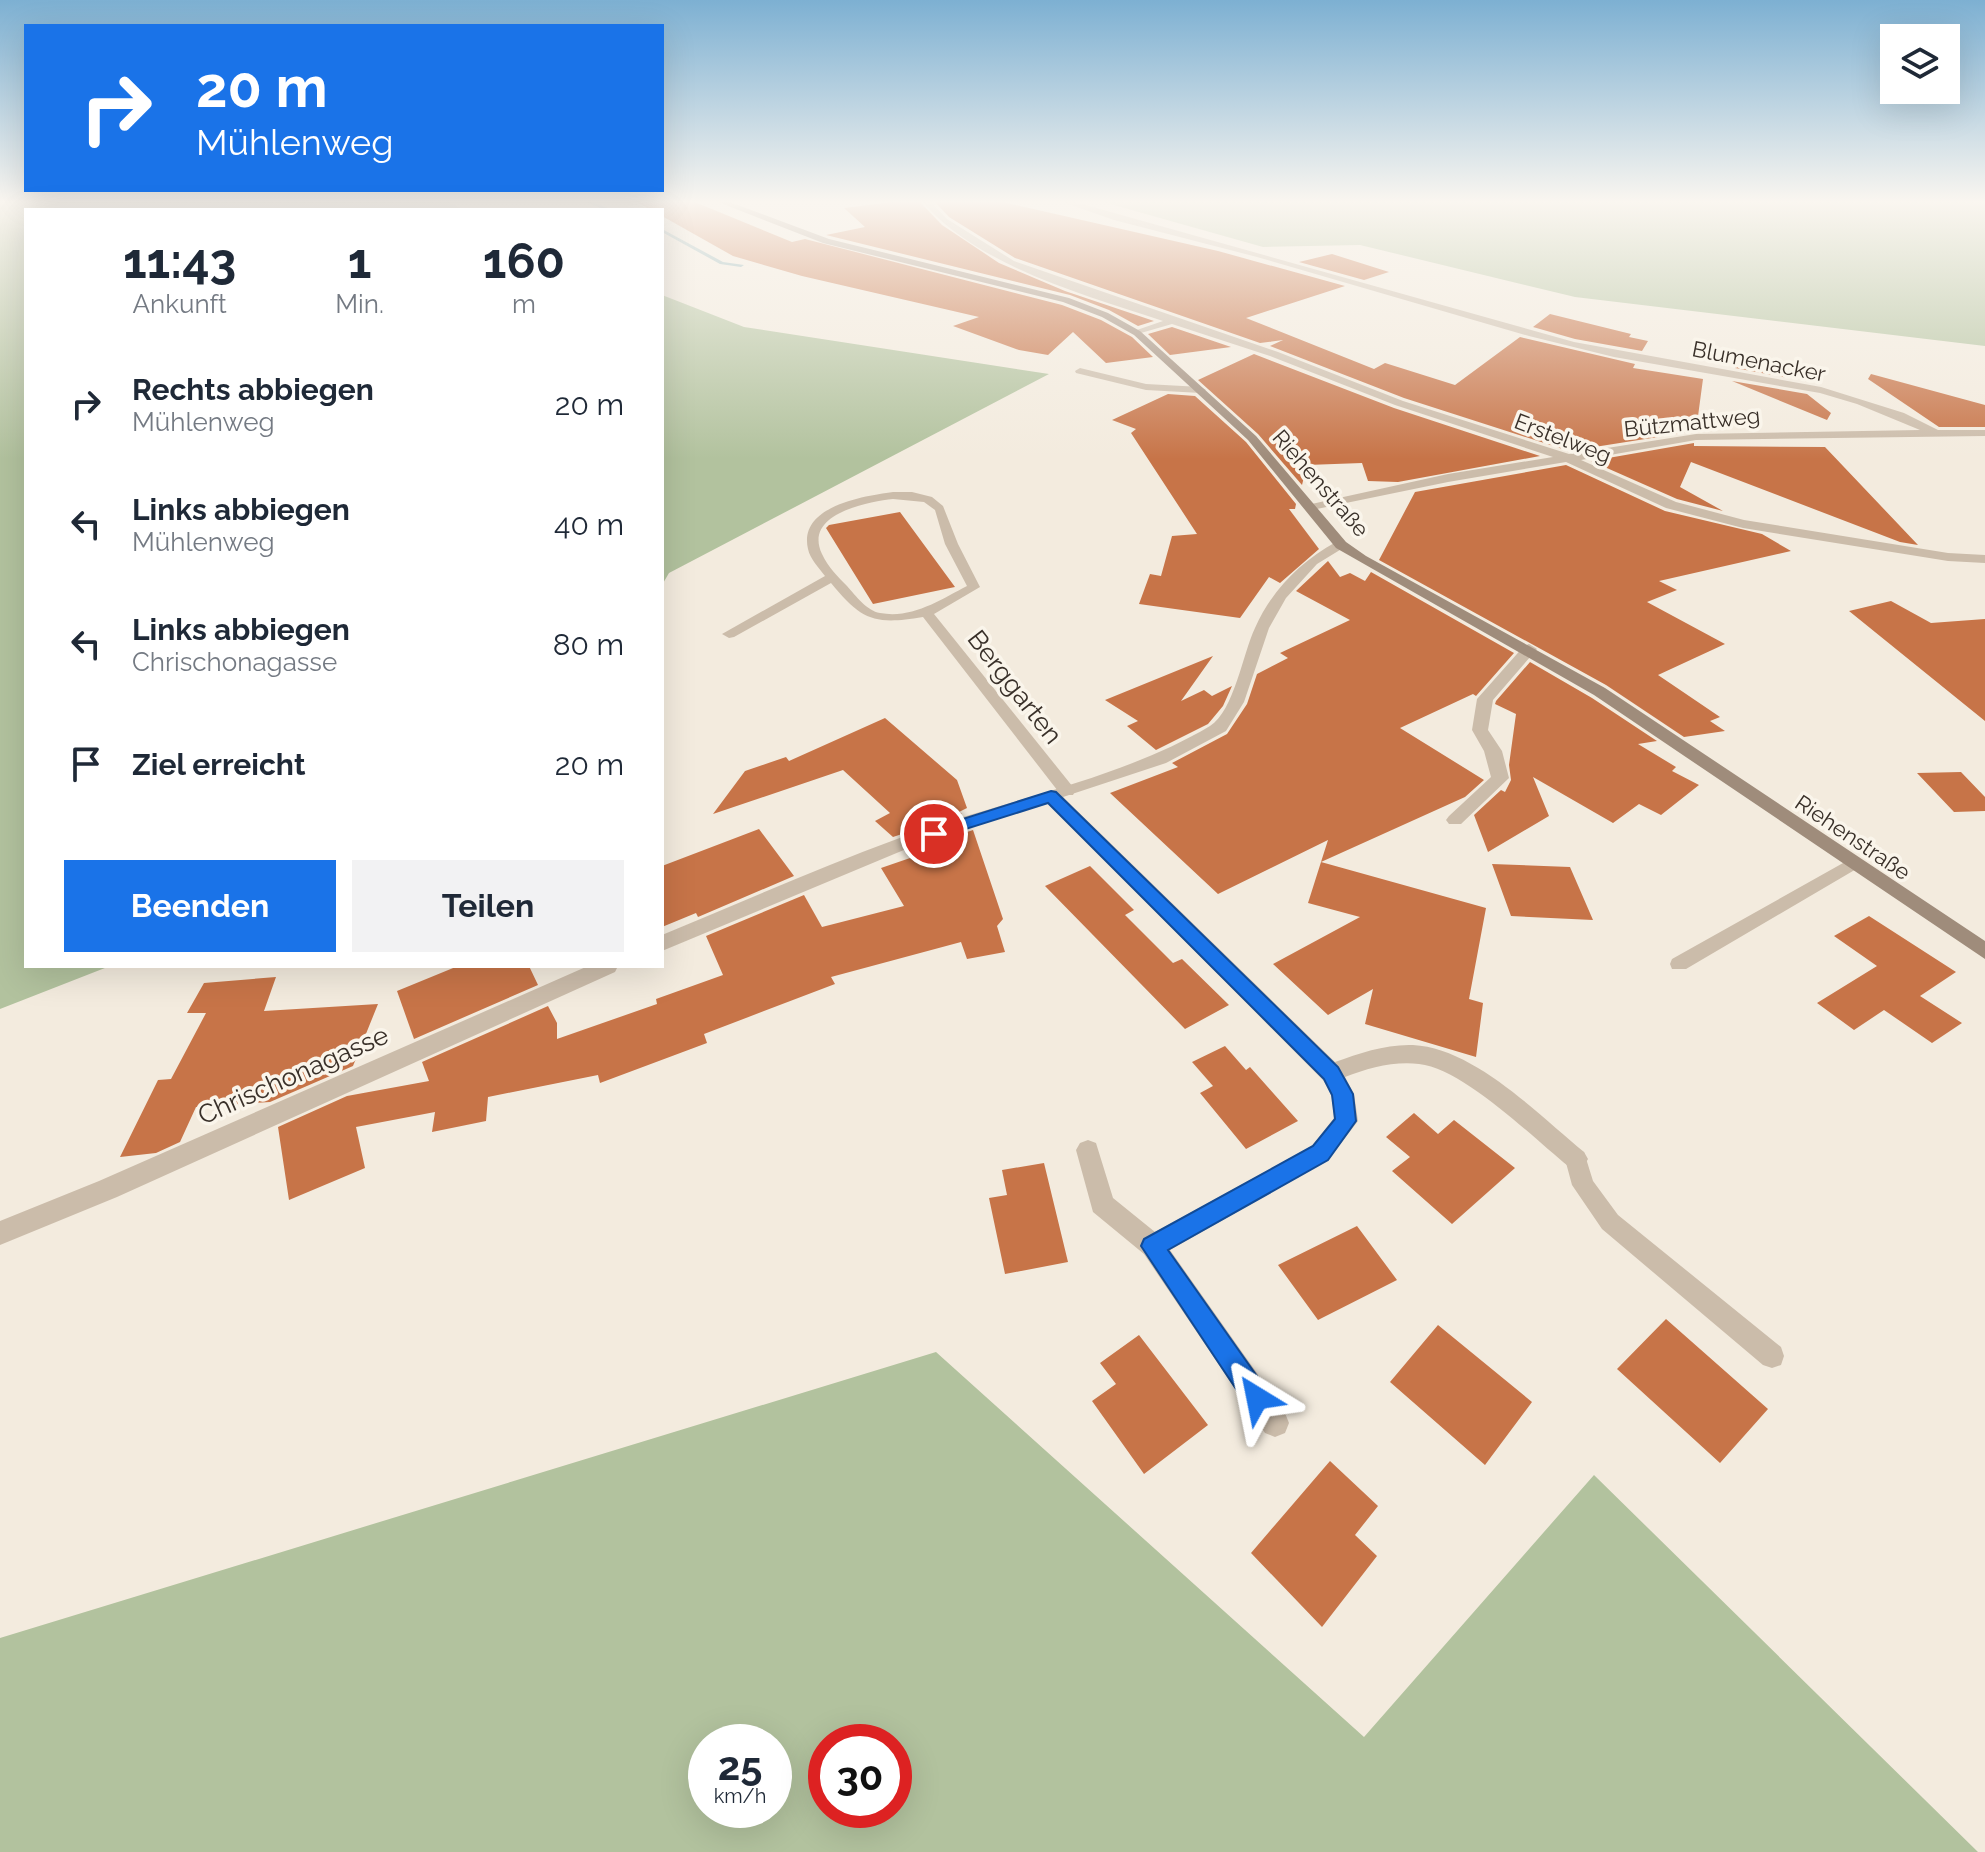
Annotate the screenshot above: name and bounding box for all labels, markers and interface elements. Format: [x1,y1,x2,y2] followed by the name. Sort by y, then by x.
[1880,24,1960,104] map controls
[1880,24,1960,104] button: layers
[196,54,328,120] text: 20 m
[64,56,168,160] icon: right
[196,121,393,163] text: Mühlenweg
[123,233,236,289] text: 11:43
[348,233,371,289] text: 1
[483,233,565,289] text: 160
[133,289,227,319] text: Ankunft
[335,289,384,319] text: Min.
[512,289,536,319] text: m
[1690,335,1828,387] street label: Blumenacker
[132,372,374,407] text: Rechts abbiegen
[64,382,108,426] icon: right
[555,387,624,422] text: 20 m
[1623,402,1761,442] street label: Bützmattweg
[132,407,275,437] text: Mühlenweg
[1511,408,1615,468] street label: Erstelweg
[1267,424,1375,542] street label: Riehenstraße
[132,492,350,527] text: Links abbiegen
[64,502,108,546] icon: left
[554,507,624,542] text: 40 m
[132,527,275,557] text: Mühlenweg
[132,612,350,647] text: Links abbiegen
[64,622,108,666] icon: left
[961,624,1069,750] street label: Berggarten
[553,627,624,662] text: 80 m
[132,647,337,677] text: Chrischonagasse
[64,742,108,786] icon: arrive
[132,747,305,782] text: Ziel erreicht
[555,747,624,782] text: 20 m
[1791,789,1916,885] street label: Riehenstraße
[900,800,968,868] pin
[912,812,956,856] icon: arrive
[64,860,336,952] button: Beenden
[352,860,624,952] button: Teilen
[193,1020,393,1130] street label: Chrischonagasse
[1215,1356,1299,1440] position arrow
[808,1724,912,1828] speed limit sign: 30
[718,1742,762,1789] text: 25
[714,1784,766,1808] text: km/h

